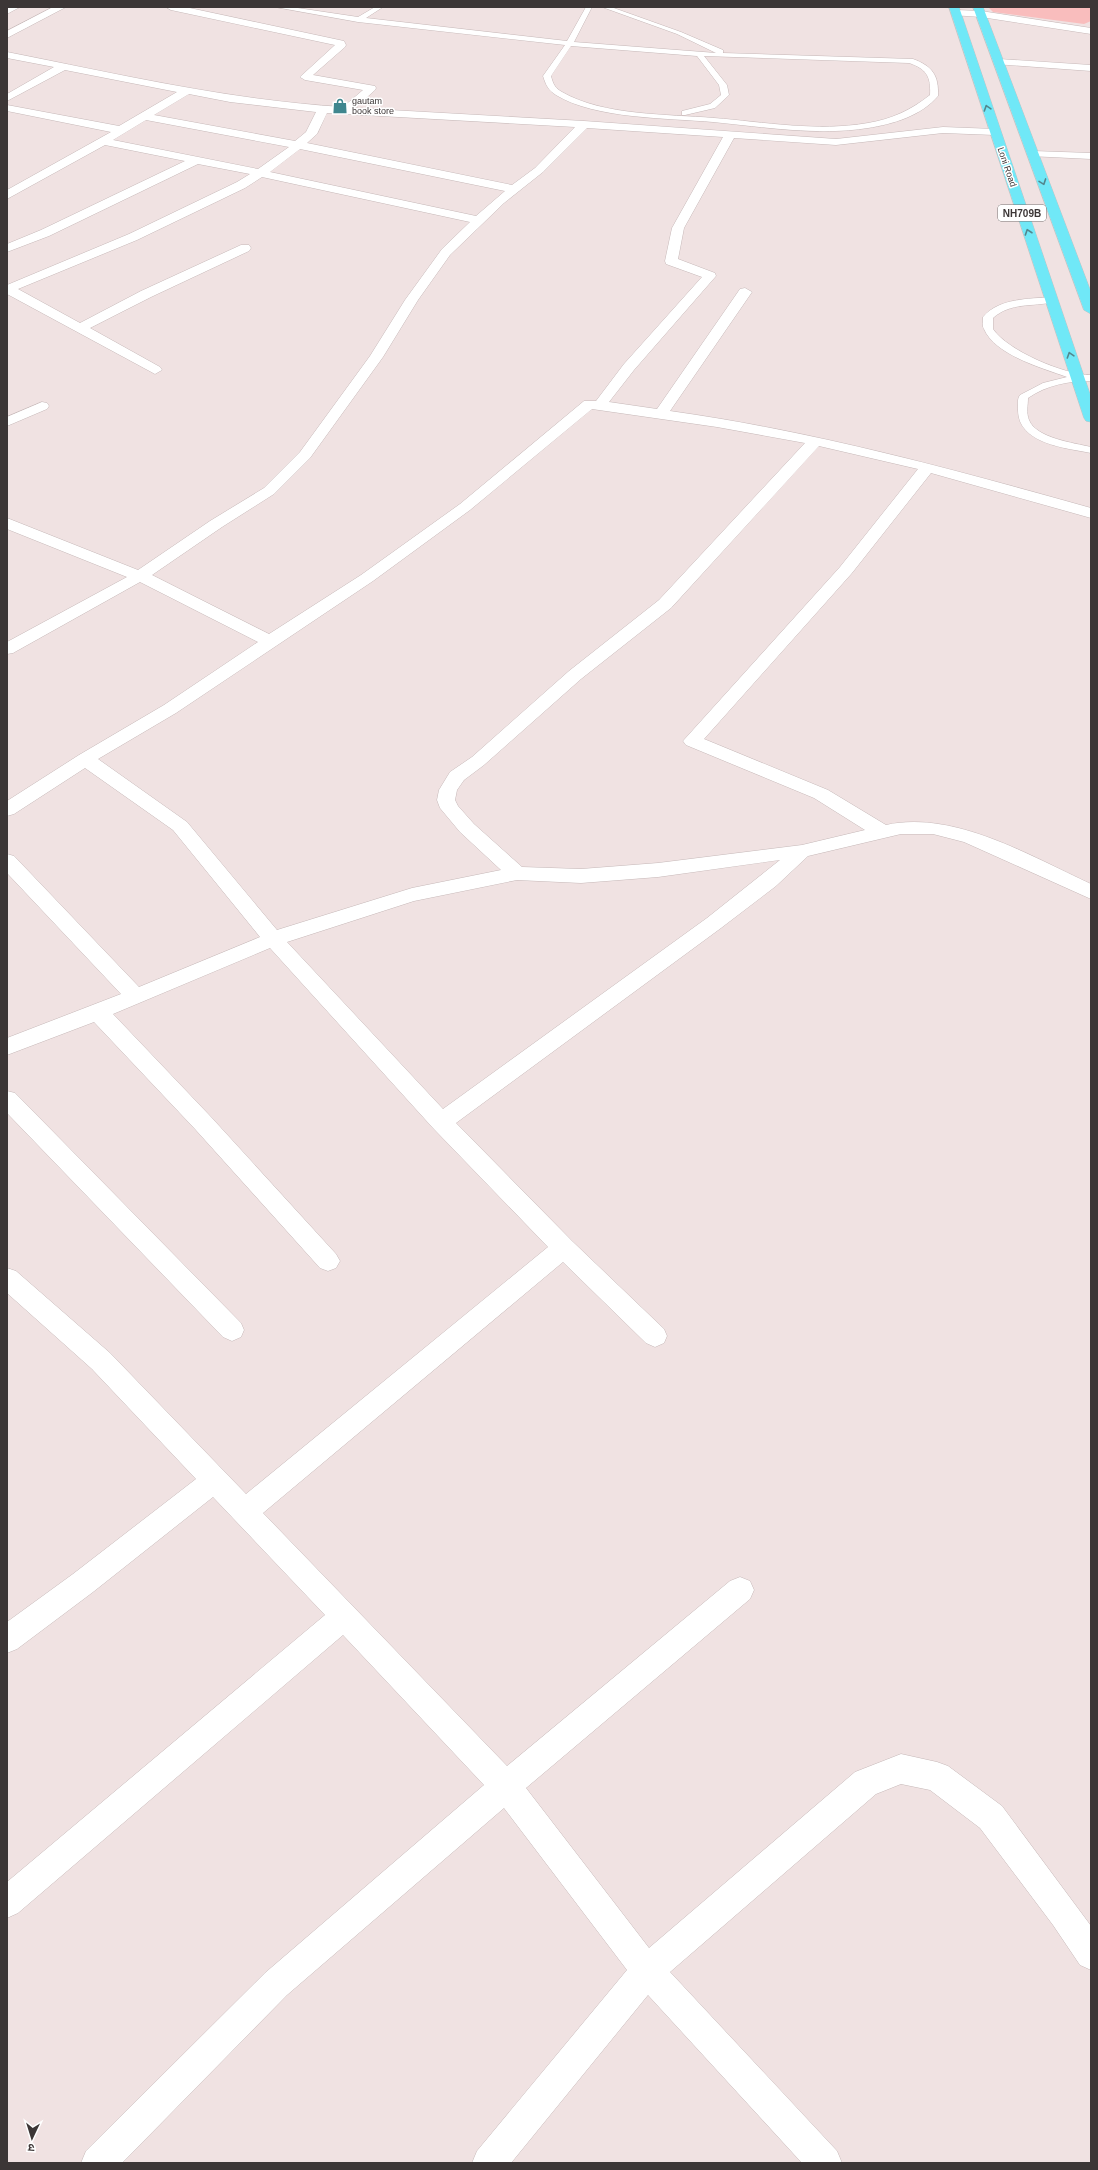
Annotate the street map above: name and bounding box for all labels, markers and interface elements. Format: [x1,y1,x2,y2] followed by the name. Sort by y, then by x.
[352,96,394,116] place label: gautam book store
[331,97,349,115] shop icon: gautam book store
[983,105,992,112] one-way arrow
[996,146,1018,188] street label: Loni Road
[1039,178,1047,185] one-way arrow
[998,205,1046,221] road number: NH709B
[1025,228,1033,235] one-way arrow
[1066,352,1074,359] one-way arrow
[12,2118,52,2158] north arrow
[27,2142,35,2154] text: उ

